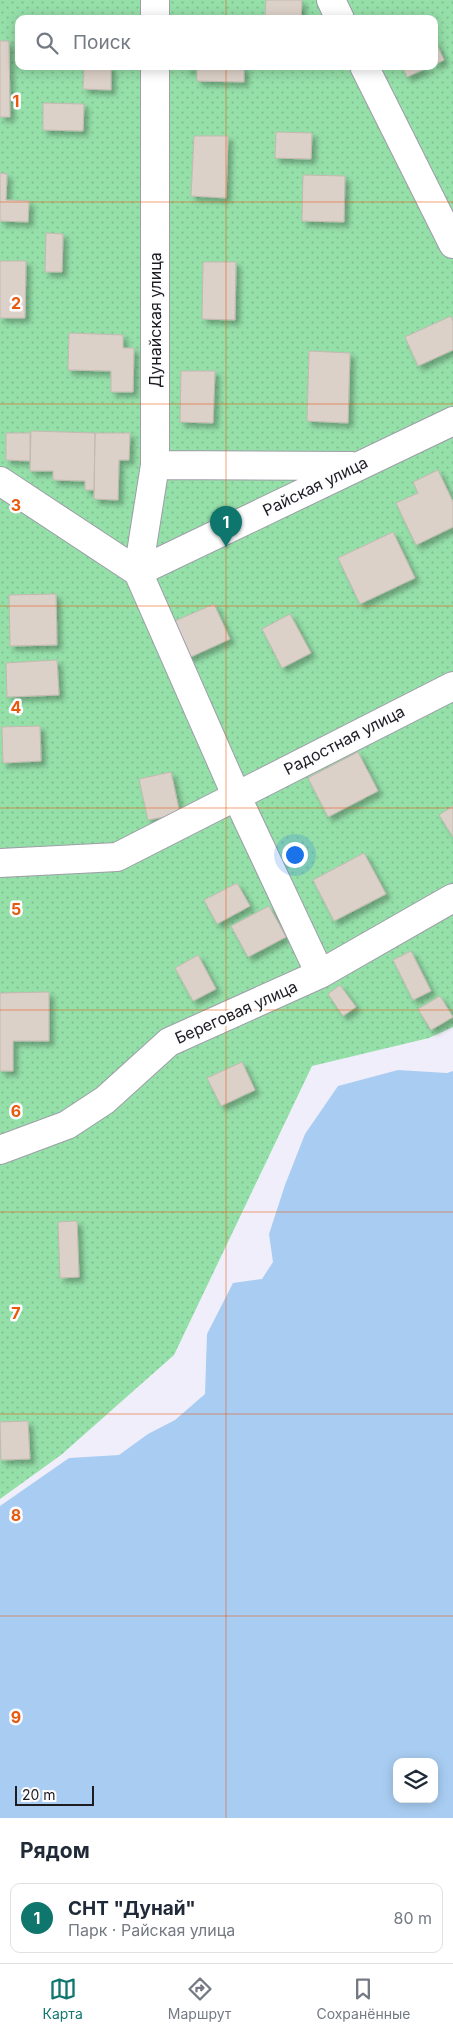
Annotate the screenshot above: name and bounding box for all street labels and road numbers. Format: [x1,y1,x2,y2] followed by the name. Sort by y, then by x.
[145,252,165,388] street label: Дунайская улица
[259,452,371,520] street label: Райская улица
[280,701,408,779] street label: Радостная улица
[172,976,300,1048] street label: Береговая улица

